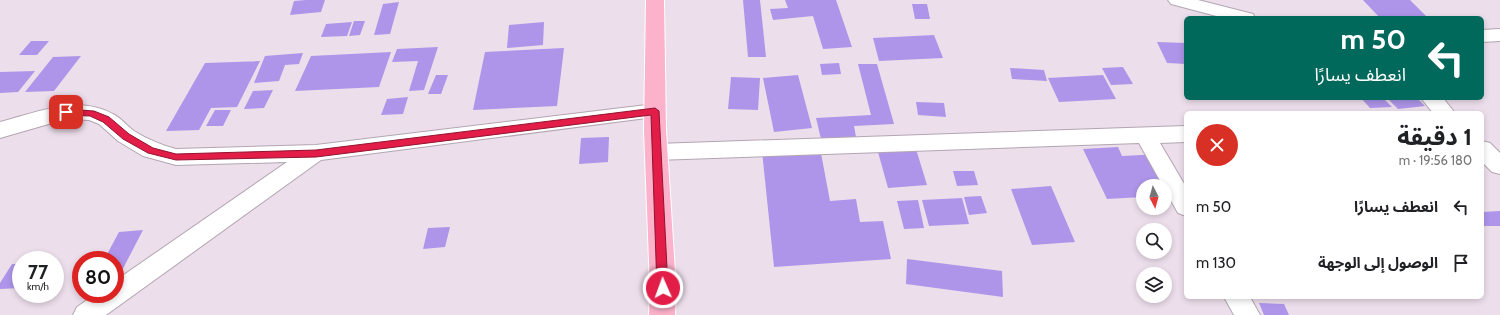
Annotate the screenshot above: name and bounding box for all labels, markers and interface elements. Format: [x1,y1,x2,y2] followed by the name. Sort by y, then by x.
[1341,22,1406,56] text: 50 m
[1420,32,1472,84] icon: left
[1315,64,1406,86] text: انعطف يسارًا
[49,95,83,129] pin
[55,101,77,123] icon: arrive
[1397,122,1472,151] text: 1 دقيقة
[1196,124,1238,166] button: close
[1399,152,1472,168] text: 180 m · 19:56
[1136,179,1172,215] north arrow
[1136,179,1172,303] map controls
[1450,196,1472,218] icon: left
[1196,198,1231,216] text: 50 m
[1354,198,1438,216] text: انعطف يسارًا
[1136,223,1172,259] button: search
[72,251,124,303] speed limit sign: 80
[1450,252,1472,274] icon: arrive
[1196,254,1236,272] text: 130 m
[1318,254,1438,272] text: الوصول إلى الوجهة
[28,260,48,284] text: 77
[642,267,684,309] position arrow
[1136,267,1172,303] button: layers
[27,280,49,293] text: km/h

